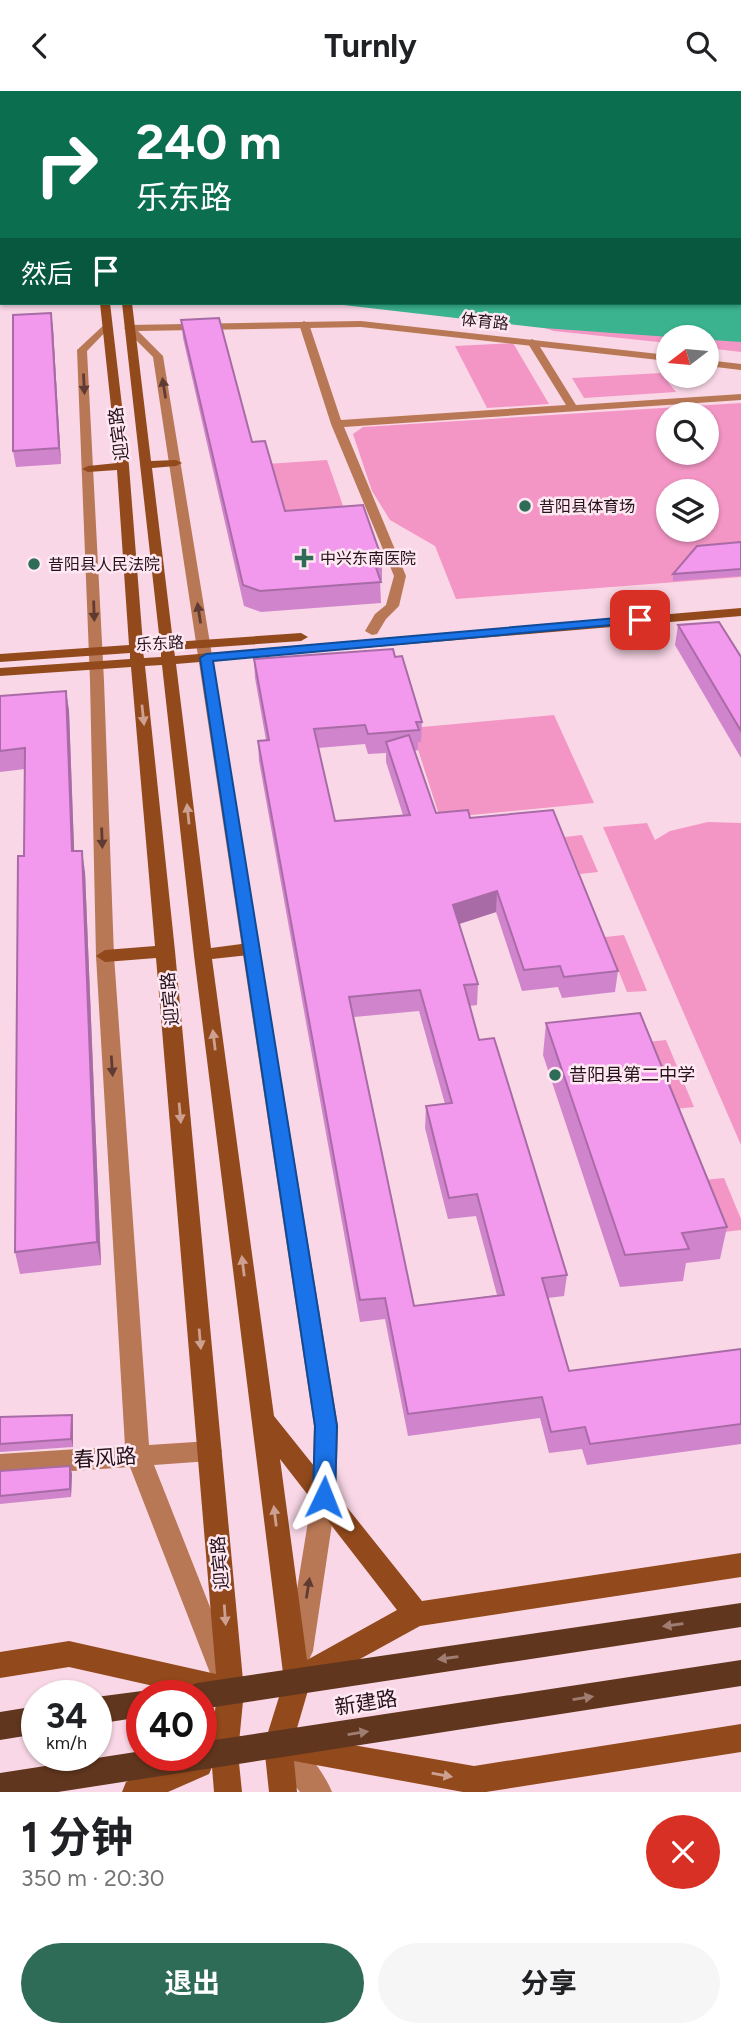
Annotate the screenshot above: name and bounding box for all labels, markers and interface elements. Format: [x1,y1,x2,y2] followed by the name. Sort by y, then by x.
[21,27,59,65] icon: back
[324,27,417,65] text: Turnly
[682,27,720,65] icon: search
[136,112,282,171] text: 240 m
[21,119,112,210] icon: right
[136,179,232,217] text: 乐东路
[87,252,125,290] icon: arrive
[21,258,73,290] text: 然后
[460,310,510,333] street label: 体育路
[656,325,719,389] north arrow
[656,325,719,542] map controls
[78,373,89,395] one-way arrow
[158,377,169,399] one-way arrow
[656,402,719,465] button: search
[105,406,133,462] street label: 迎宾路
[656,479,719,542] button: layers
[539,497,635,516] place label: 昔阳县体育场
[517,498,533,514] marker: 昔阳县体育场
[294,548,314,568] marker: 中兴东南医院
[320,549,416,568] place label: 中兴东南医院
[48,555,160,574] place label: 昔阳县人民法院
[26,556,42,572] marker: 昔阳县人民法院
[610,590,670,650] pin
[89,600,100,622] one-way arrow
[621,601,659,639] icon: arrive
[194,602,205,624] one-way arrow
[136,633,184,654] street label: 乐东路
[138,704,149,726] one-way arrow
[182,803,193,825] one-way arrow
[96,828,107,850] one-way arrow
[157,971,183,1027] street label: 迎宾路
[209,1029,220,1051] one-way arrow
[107,1055,118,1077] one-way arrow
[569,1064,695,1086] place label: 昔阳县第二中学
[547,1067,563,1083] marker: 昔阳县第二中学
[175,1102,186,1124] one-way arrow
[237,1255,248,1277] one-way arrow
[195,1328,206,1350] one-way arrow
[73,1443,137,1472] street label: 春风路
[287,1460,361,1534] position arrow
[269,1505,280,1527] one-way arrow
[207,1535,233,1591] street label: 迎宾路
[303,1577,314,1599] one-way arrow
[220,1604,231,1626] one-way arrow
[662,1620,684,1631] one-way arrow
[437,1653,459,1664] one-way arrow
[126,1680,217,1771] speed limit sign: 40
[333,1685,399,1720] street label: 新建路
[572,1692,594,1703] one-way arrow
[46,1695,87,1737] text: 34
[347,1727,369,1738] one-way arrow
[46,1732,87,1754] text: km/h
[431,1770,453,1781] one-way arrow
[21,1812,133,1863] text: 1 分钟
[646,1815,720,1889] button: close
[21,1864,165,1892] text: 350 m · 20:30
[21,1943,364,2023] button: 退出
[378,1943,720,2023] button: 分享

